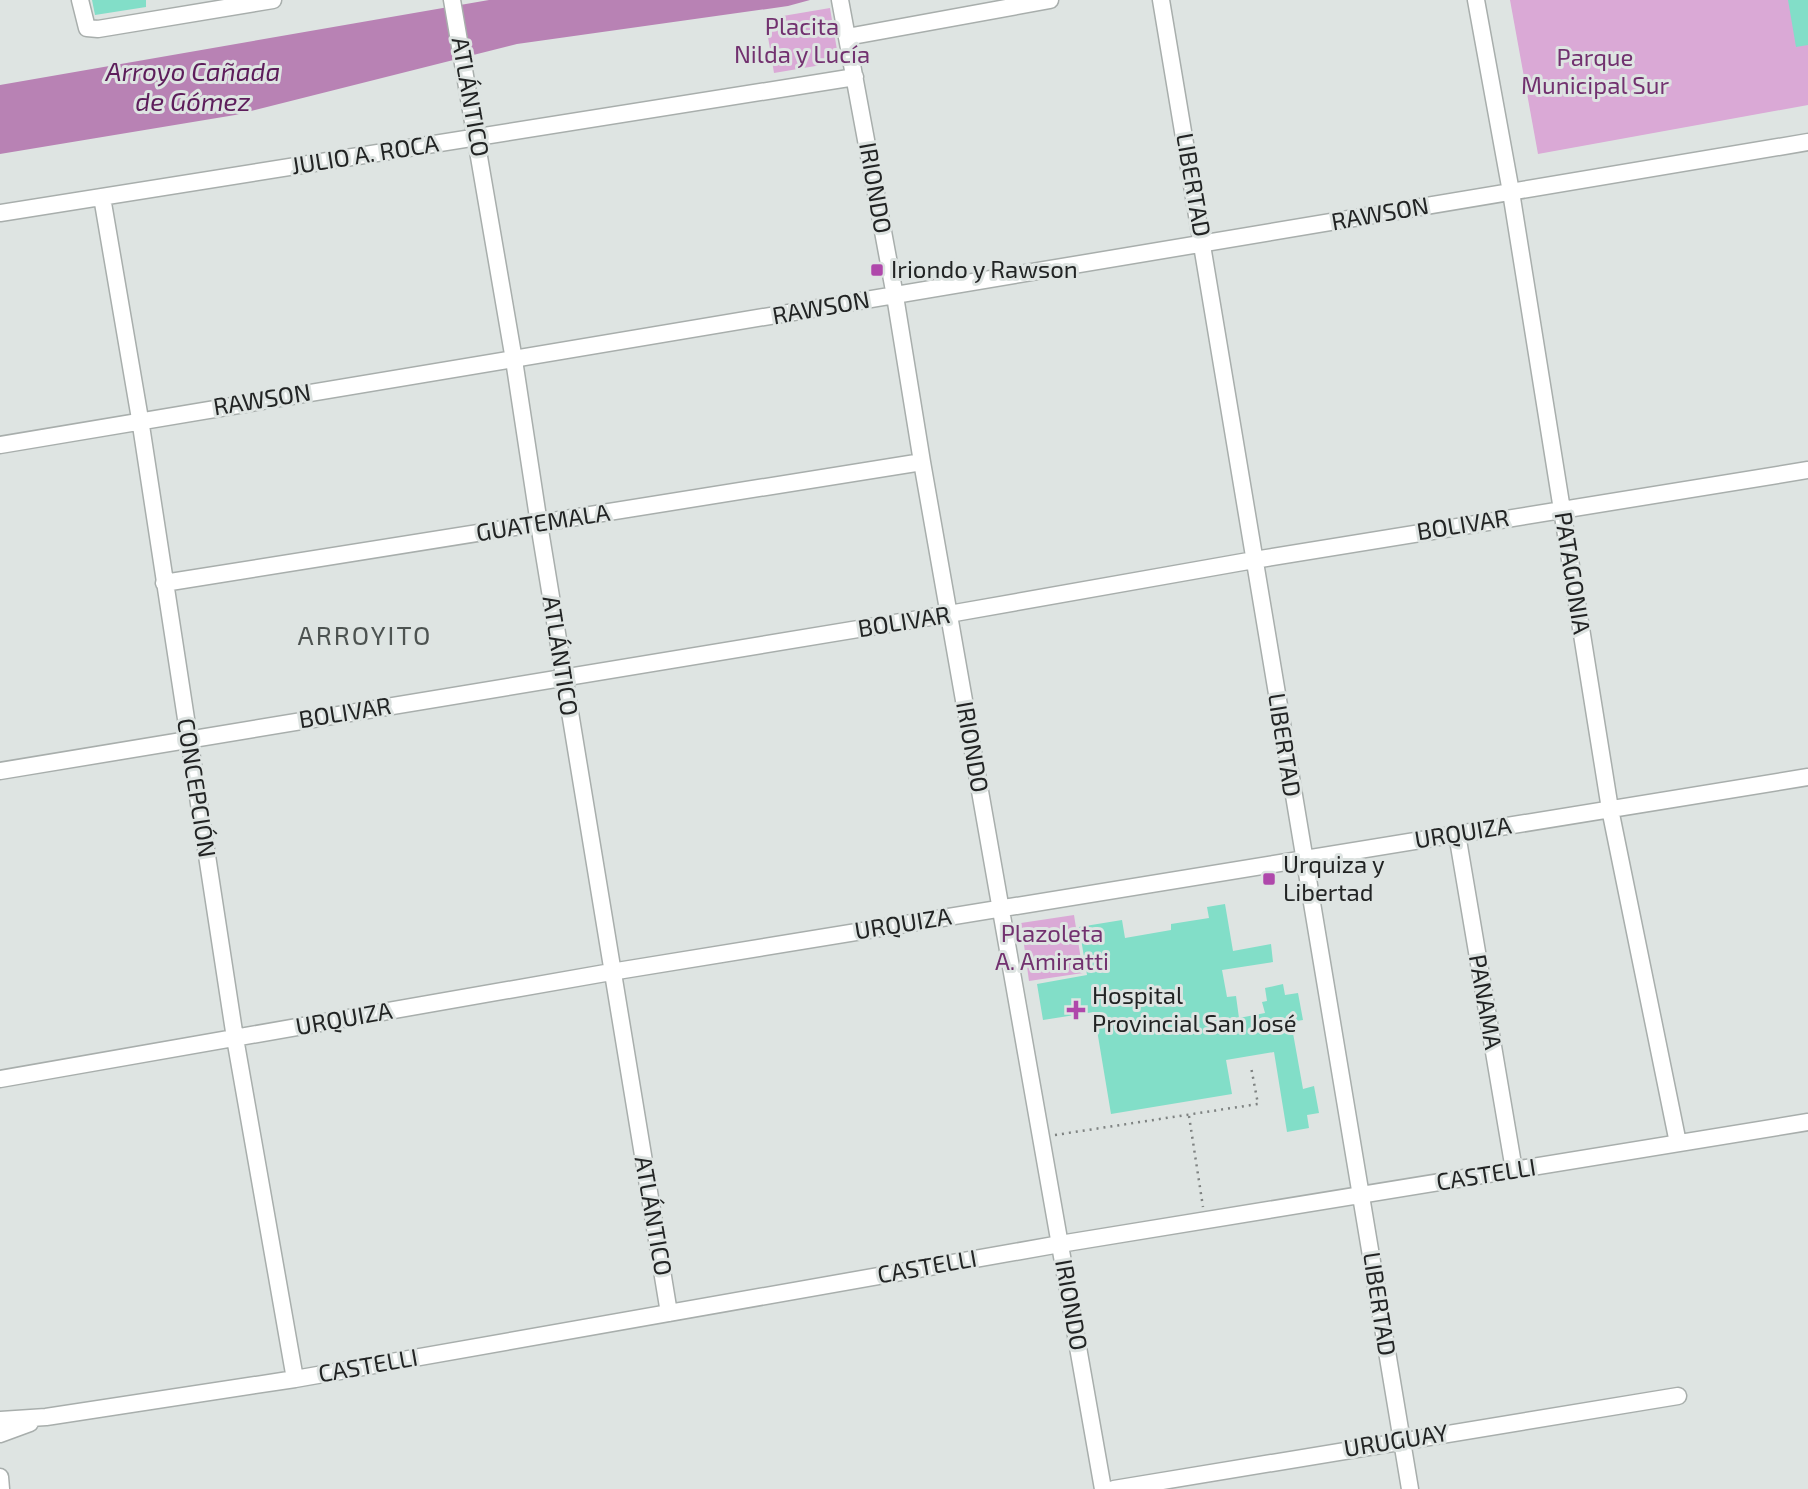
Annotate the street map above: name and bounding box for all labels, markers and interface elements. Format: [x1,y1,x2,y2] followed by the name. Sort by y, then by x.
[734,11,870,68] park label: Placita Nilda y Lucía
[447,34,496,159] street label: ATLÁNTICO
[1521,42,1669,99] park label: Parque Municipal Sur
[105,55,280,116] water label: Arroyo Cañada de Gómez
[289,128,441,179] street label: JULIO A. ROCA
[1171,131,1218,239] street label: LIBERTAD
[854,140,899,236] street label: IRIONDO
[1329,190,1431,235] street label: RAWSON
[891,254,1078,283] place label: Iriondo y Rawson
[869,262,885,278] marker: Iriondo y Rawson
[770,284,872,329] street label: RAWSON
[211,376,313,421] street label: RAWSON
[474,497,612,546] street label: GUATEMALA
[1415,502,1511,545] street label: BOLIVAR
[1550,510,1597,636] street label: PATAGONIA
[538,594,585,718] street label: ATLÁNTICO
[856,599,952,642] street label: BOLIVAR
[297,619,433,650] district label: ARROYITO
[297,690,393,733] street label: BOLIVAR
[1263,691,1308,799] street label: LIBERTAD
[951,699,996,795] street label: IRIONDO
[172,716,223,859] street label: CONCEPCIÓN
[1412,810,1513,853] street label: URQUIZA
[1283,849,1385,906] place label: Urquiza y Libertad
[1261,871,1277,887] marker: Urquiza y Libertad
[852,901,953,944] street label: URQUIZA
[995,918,1109,975] park label: Plazoleta A. Amiratti
[1464,952,1509,1052] street label: PANAMA
[1092,980,1297,1037] place label: Hospital Provincial San José
[293,995,394,1040] street label: URQUIZA
[1066,1000,1086,1020] marker: Hospital Provincial San José
[1434,1151,1538,1196] street label: CASTELLI
[630,1153,679,1278] street label: ATLÁNTICO
[875,1243,979,1289] street label: CASTELLI
[1358,1250,1403,1358] street label: LIBERTAD
[1050,1257,1095,1353] street label: IRIONDO
[316,1342,420,1388] street label: CASTELLI
[1342,1417,1450,1462] street label: URUGUAY

